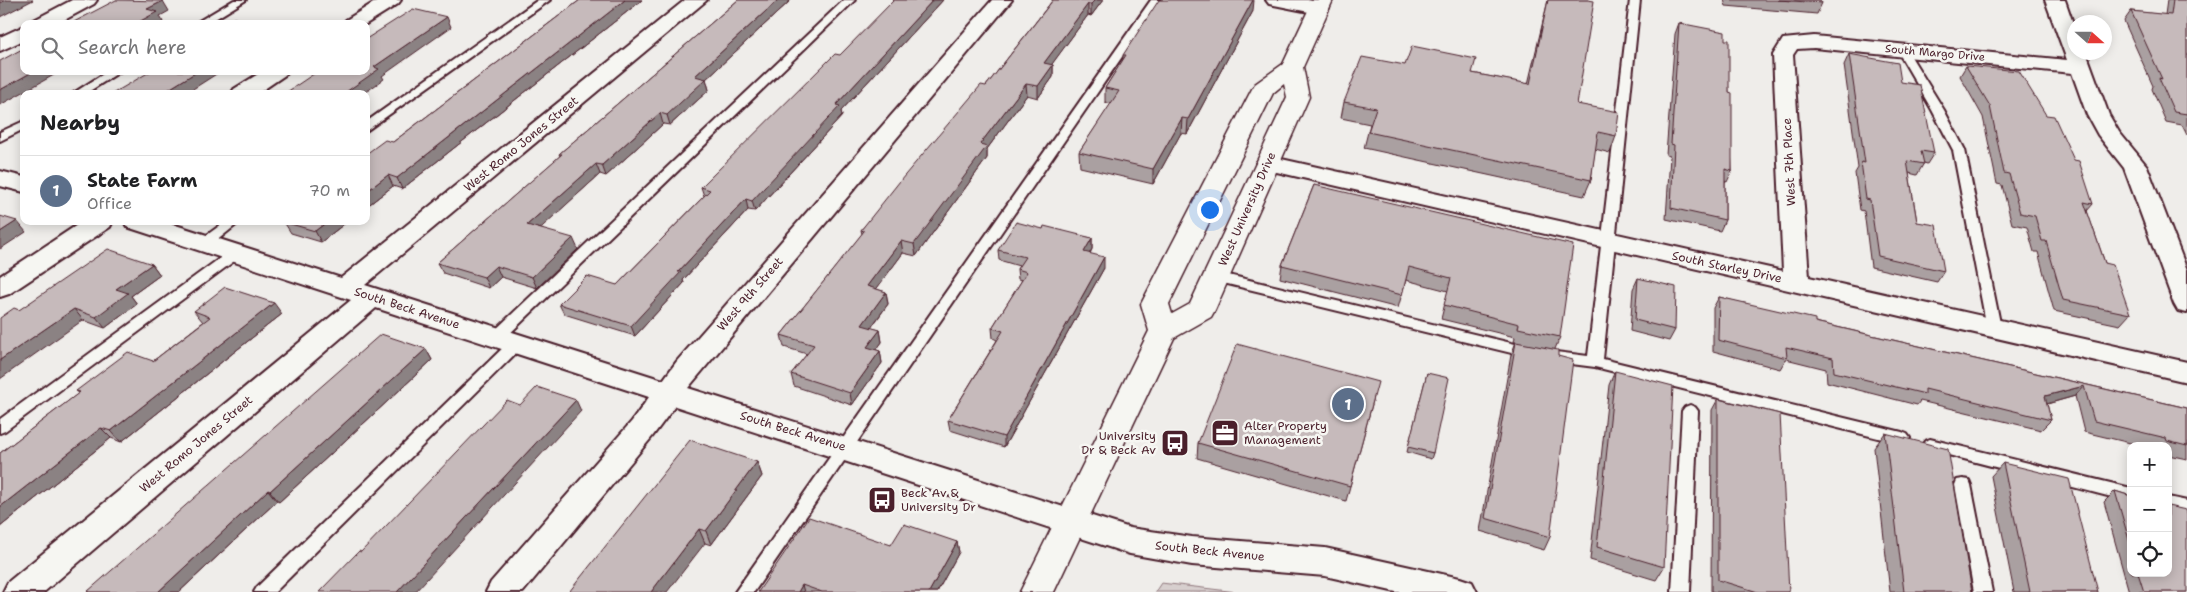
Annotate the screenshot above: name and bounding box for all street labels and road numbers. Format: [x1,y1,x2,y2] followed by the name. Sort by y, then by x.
[1884,41,1986,65] street label: South Margo Drive
[460,93,582,195] street label: West Romo Jones Street
[1779,117,1799,206] street label: West 7th Place
[1215,149,1280,269] street label: West University Drive
[1671,248,1784,287] street label: South Starley Drive
[713,254,787,334] street label: West 9th Street
[352,283,462,333] street label: South Beck Avenue
[136,392,256,496] street label: West Romo Jones Street
[738,407,848,455] street label: South Beck Avenue
[1154,537,1266,565] street label: South Beck Avenue

